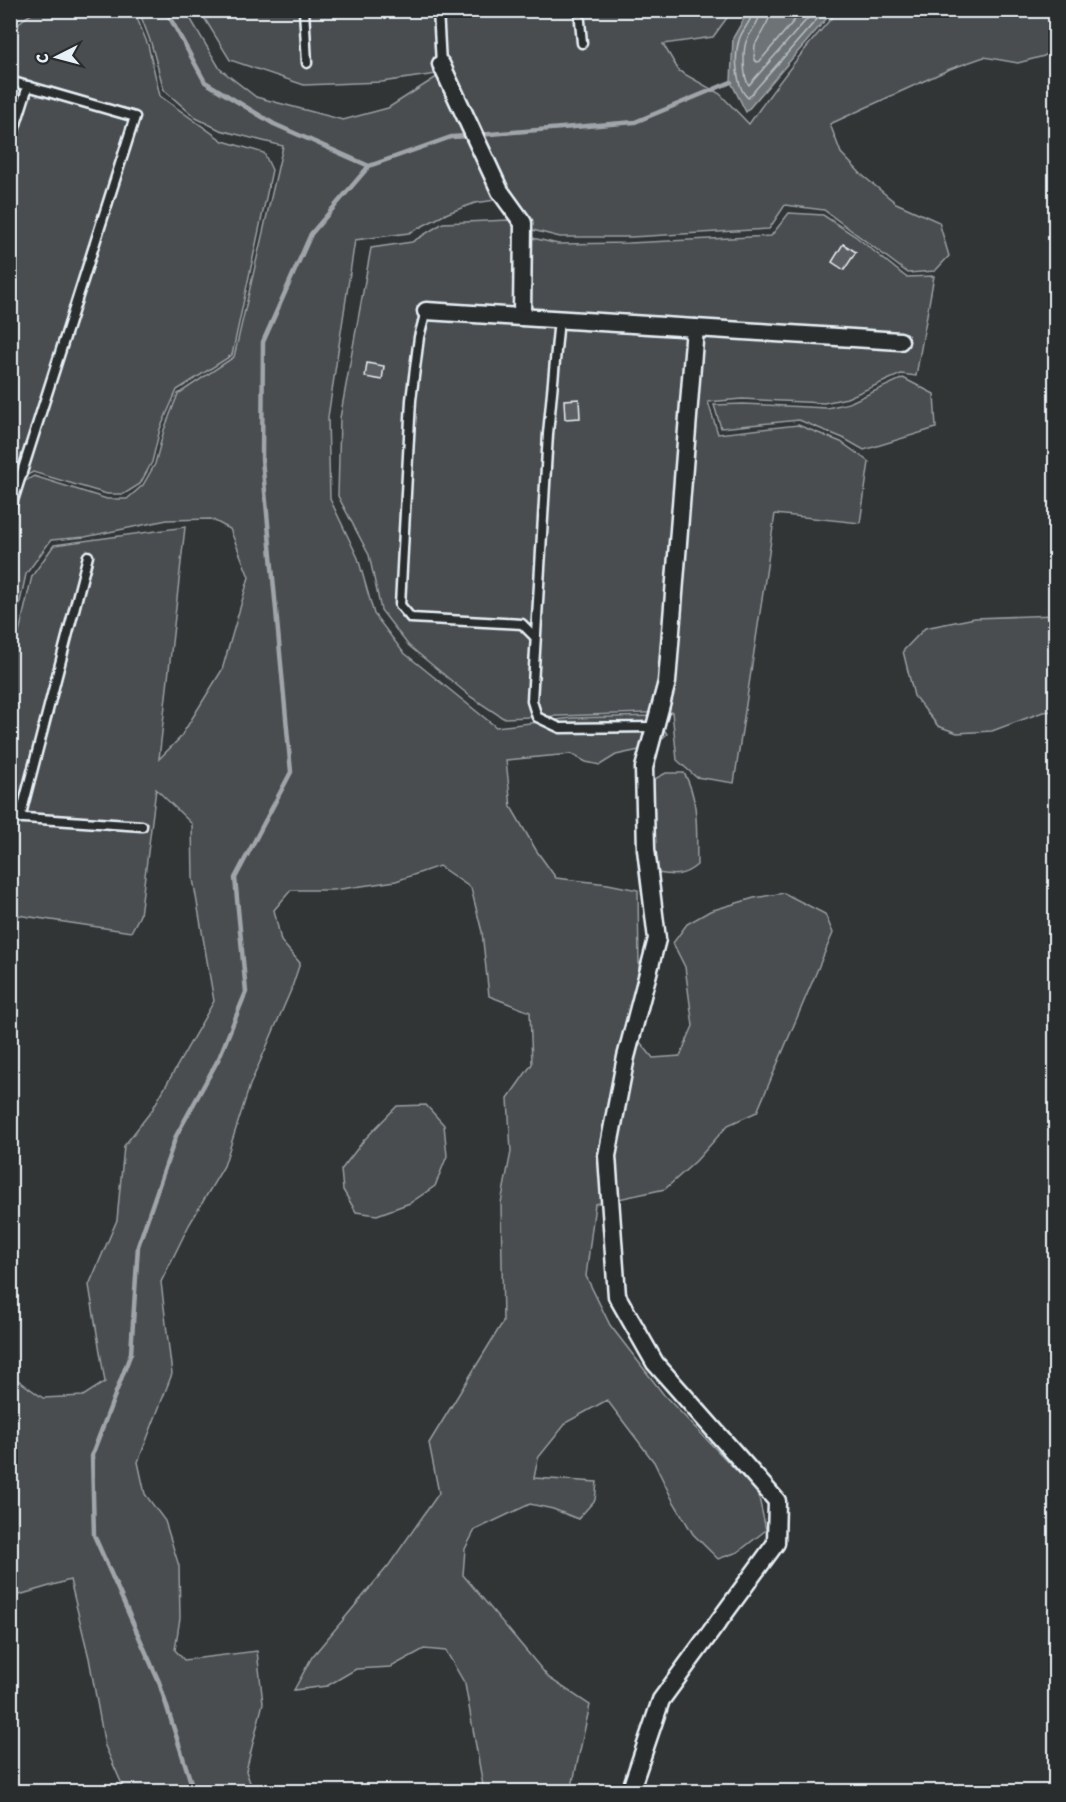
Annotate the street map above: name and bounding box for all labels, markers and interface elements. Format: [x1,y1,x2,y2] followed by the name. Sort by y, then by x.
[27,27,87,87] north arrow
[32,52,54,65] text: С

